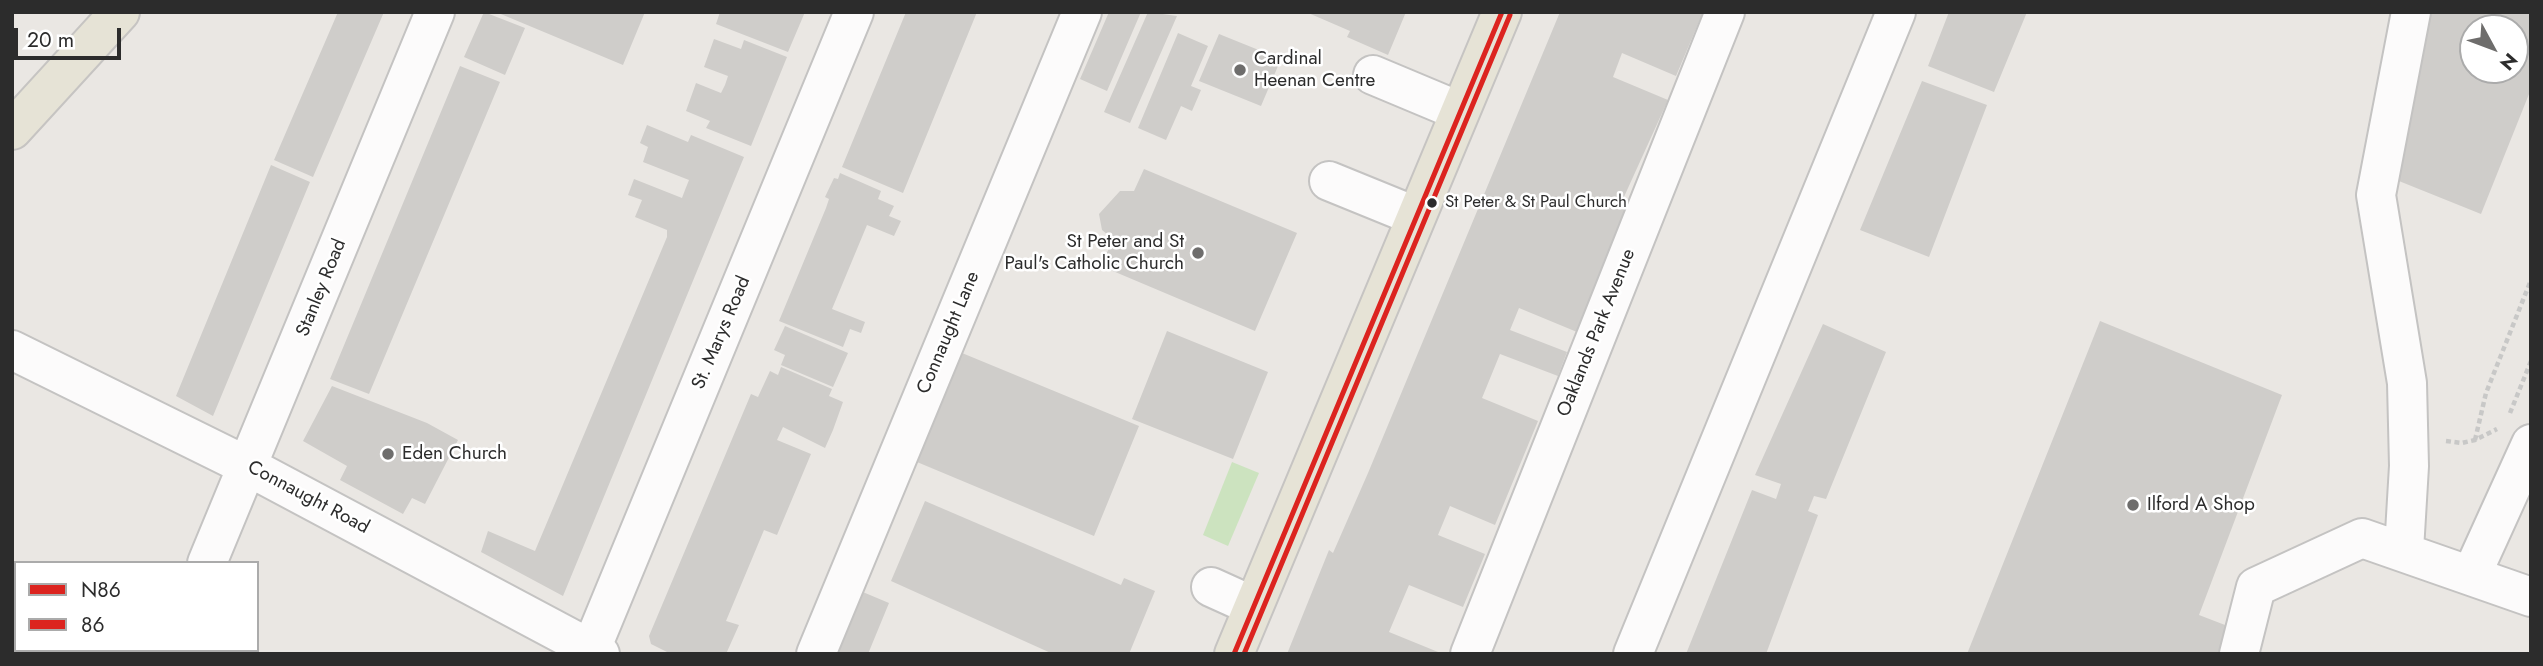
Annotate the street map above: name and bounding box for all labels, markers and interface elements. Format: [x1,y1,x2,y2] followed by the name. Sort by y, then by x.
[18,14,124,58] scale bar
[2459,14,2529,84] north arrow
[27,25,74,55] text: 20 m
[2494,47,2524,76] text: N
[1254,48,1375,92] place label: Cardinal Heenan Centre
[1232,62,1248,78] marker: Cardinal Heenan Centre
[1445,193,1627,213] place label: St Peter & St Paul Church
[1425,196,1439,210] marker: St Peter & St Paul Church
[1004,231,1184,275] place label: St Peter and St Paul's Catholic Church
[292,236,352,340] street label: Stanley Road
[1190,245,1206,261] marker: St Peter and St Paul's Catholic Church
[1553,246,1641,420] street label: Oaklands Park Avenue
[913,268,985,398] street label: Connaught Lane
[688,273,756,393] street label: St. Marys Road
[402,443,507,465] place label: Eden Church
[380,446,396,462] marker: Eden Church
[243,456,373,540] street label: Connaught Road
[2147,494,2255,516] place label: Ilford A Shop
[2125,497,2141,513] marker: Ilford A Shop
[14,561,259,652] legend
[81,575,121,605] text: N86
[81,610,105,640] text: 86

